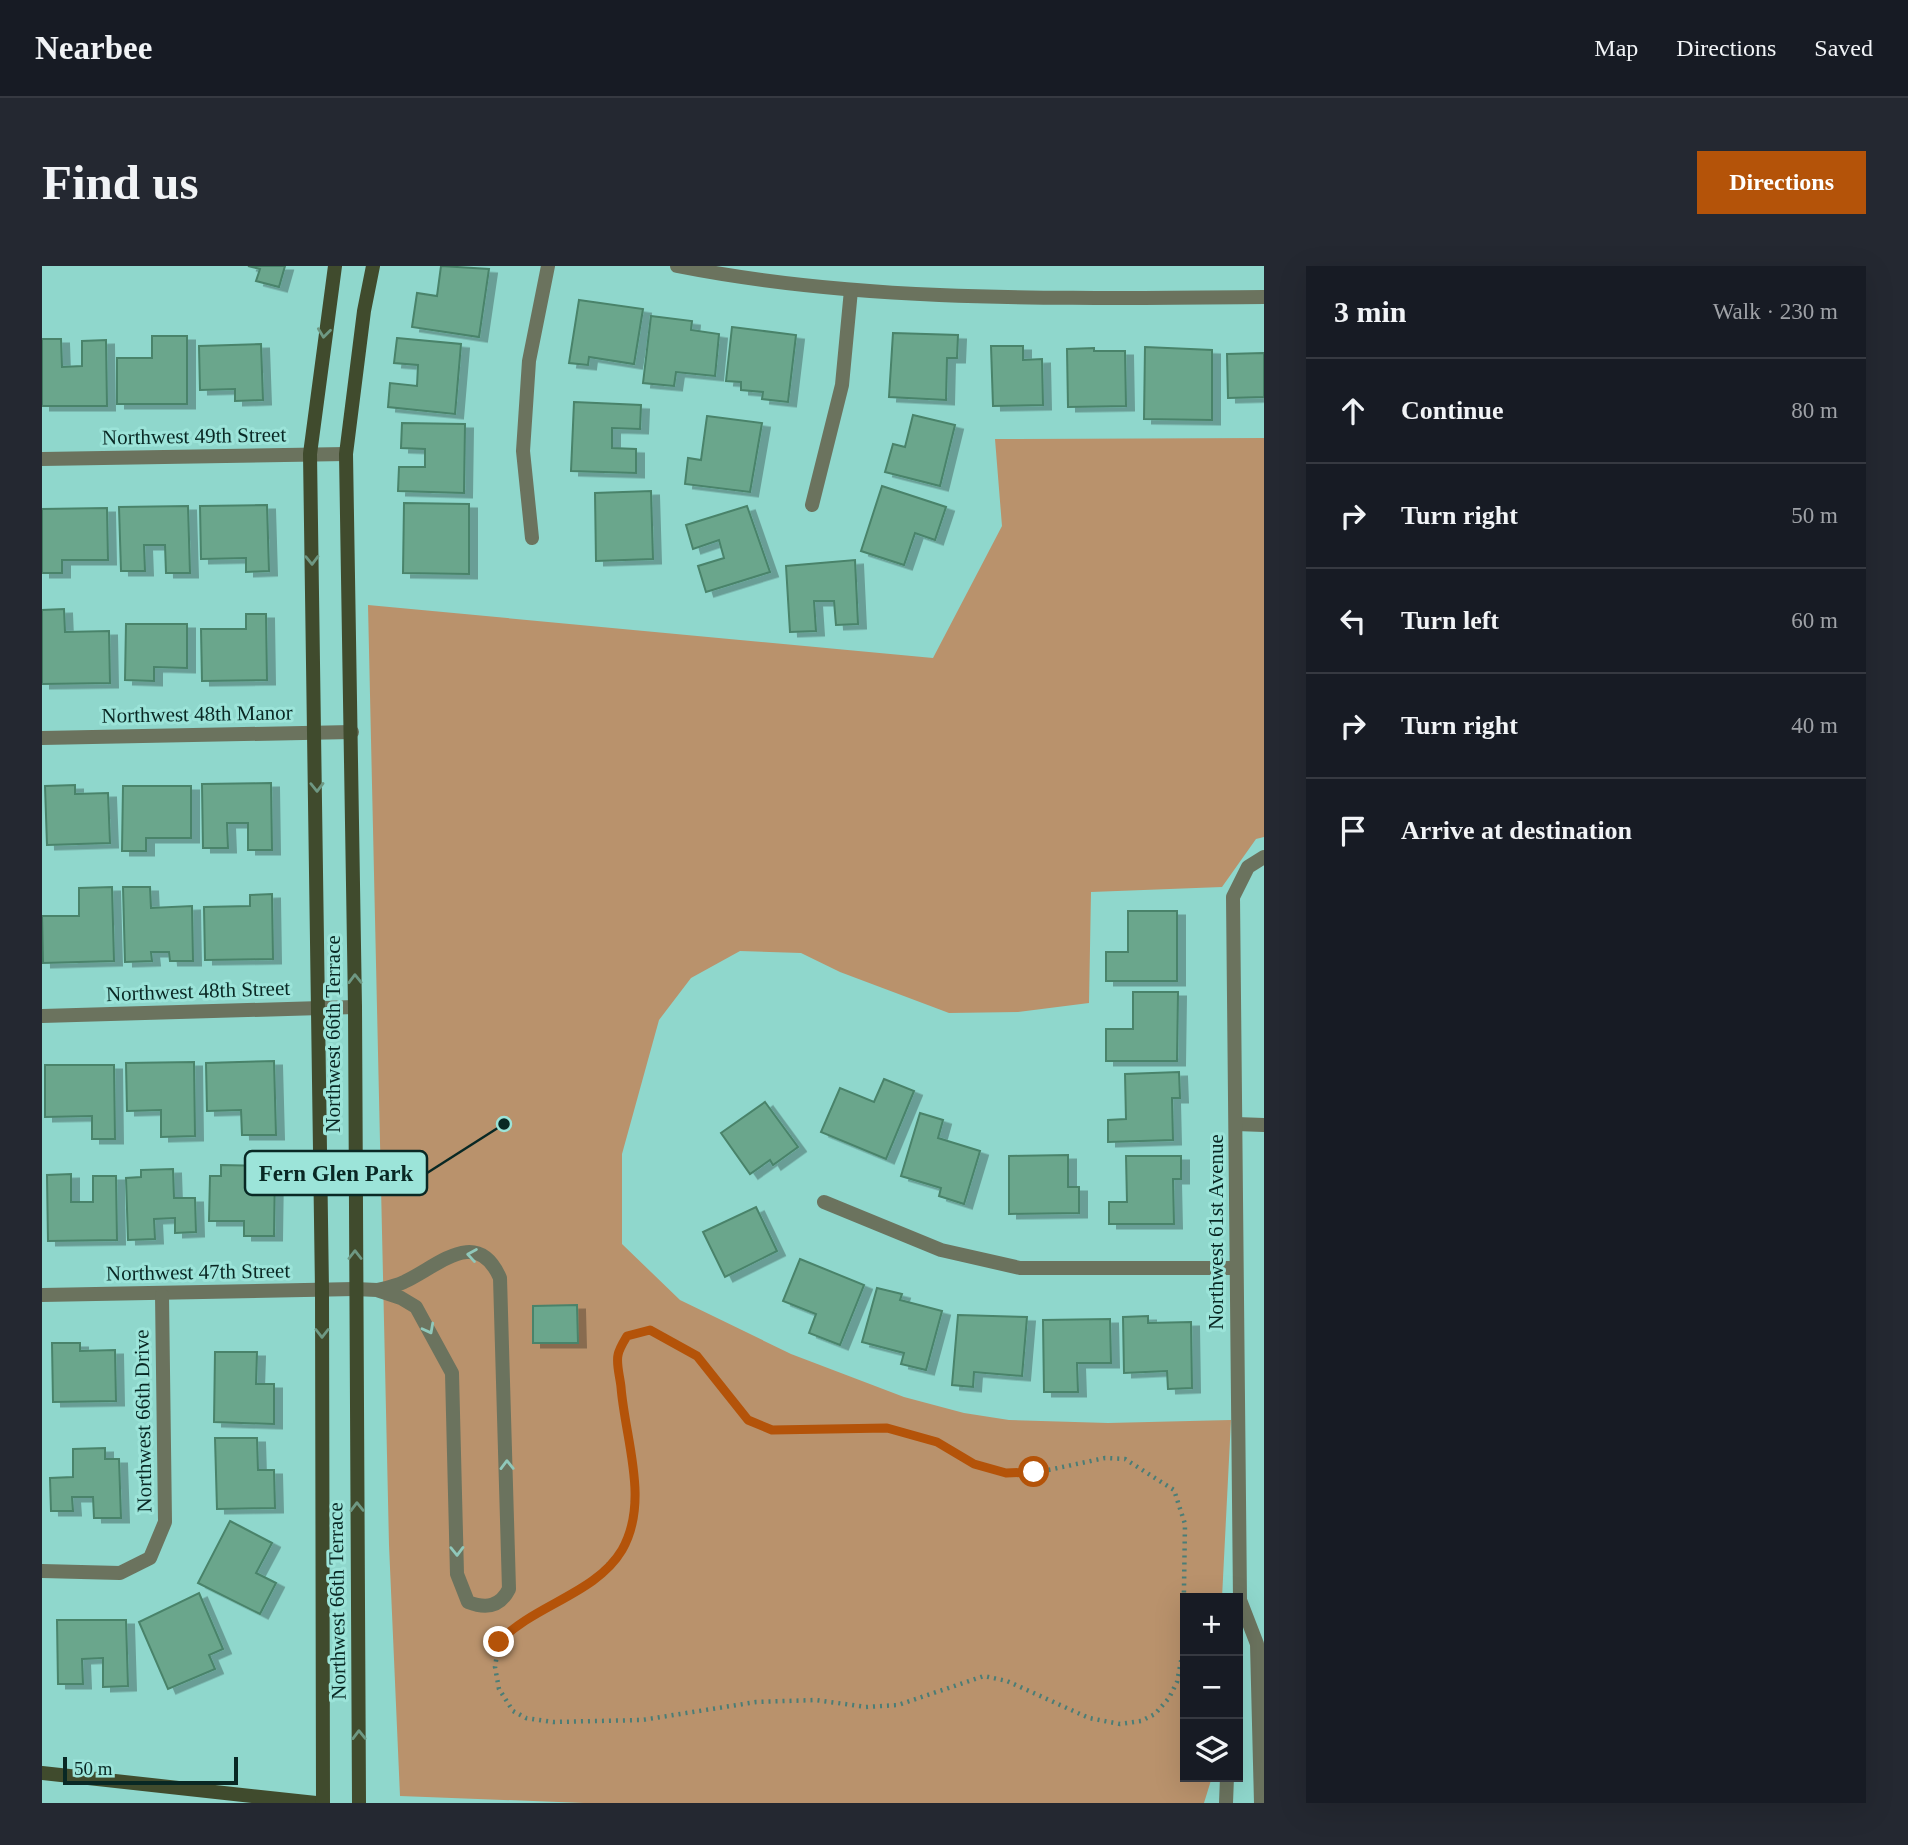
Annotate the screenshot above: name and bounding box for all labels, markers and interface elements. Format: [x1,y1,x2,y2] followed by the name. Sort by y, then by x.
[35,30,152,66] text: Nearbee
[1594,35,1638,61] text: Map
[1676,35,1776,61] text: Directions
[1814,35,1873,61] text: Saved
[1697,151,1866,214] button: Directions
[42,155,199,210] text: Find us
[1334,295,1407,328] text: 3 min
[1713,299,1838,324] text: Walk · 230 m
[317,327,332,339] one-way arrow
[1334,392,1372,430] icon: ahead
[1401,396,1504,425] text: Continue
[1791,398,1838,423] text: 80 m
[102,422,287,450] street label: Northwest 49th Street
[1334,497,1372,535] icon: right
[1401,501,1518,530] text: Turn right
[1791,503,1838,528] text: 50 m
[305,555,320,566] one-way arrow
[1334,602,1372,640] icon: left
[1401,606,1499,635] text: Turn left
[1791,608,1838,633] text: 60 m
[101,700,293,728] street label: Northwest 48th Manor
[1334,707,1372,745] icon: right
[1401,711,1518,740] text: Turn right
[1791,713,1838,738] text: 40 m
[309,782,324,793] one-way arrow
[1334,812,1372,850] icon: arrive
[1401,816,1632,845] text: Arrive at destination
[321,935,345,1133] street label: Northwest 66th Terrace
[347,973,362,984] one-way arrow
[105,976,291,1006] street label: Northwest 48th Street
[1204,1134,1228,1330] street label: Northwest 61st Avenue
[245,1151,427,1195] callout: Fern Glen Park
[259,1161,413,1186] text: Fern Glen Park
[466,1248,478,1263] one-way arrow
[347,1250,363,1260] one-way arrow
[106,1258,291,1286] street label: Northwest 47th Street
[421,1322,435,1334] one-way arrow
[129,1329,157,1513] street label: Northwest 66th Drive
[314,1329,330,1339] one-way arrow
[1018,1456,1049,1487] route start
[499,1459,514,1470] one-way arrow
[323,1502,351,1700] street label: Northwest 66th Terrace
[349,1502,365,1512] one-way arrow
[449,1546,465,1557] one-way arrow
[1180,1593,1243,1782] map controls
[1180,1593,1243,1656] button: +
[483,1626,514,1657] route end
[1180,1656,1243,1719] button: −
[1180,1719,1243,1782] button: layers
[351,1729,367,1740] one-way arrow
[63,1754,238,1786] scale bar
[74,1758,113,1779] text: 50 m

